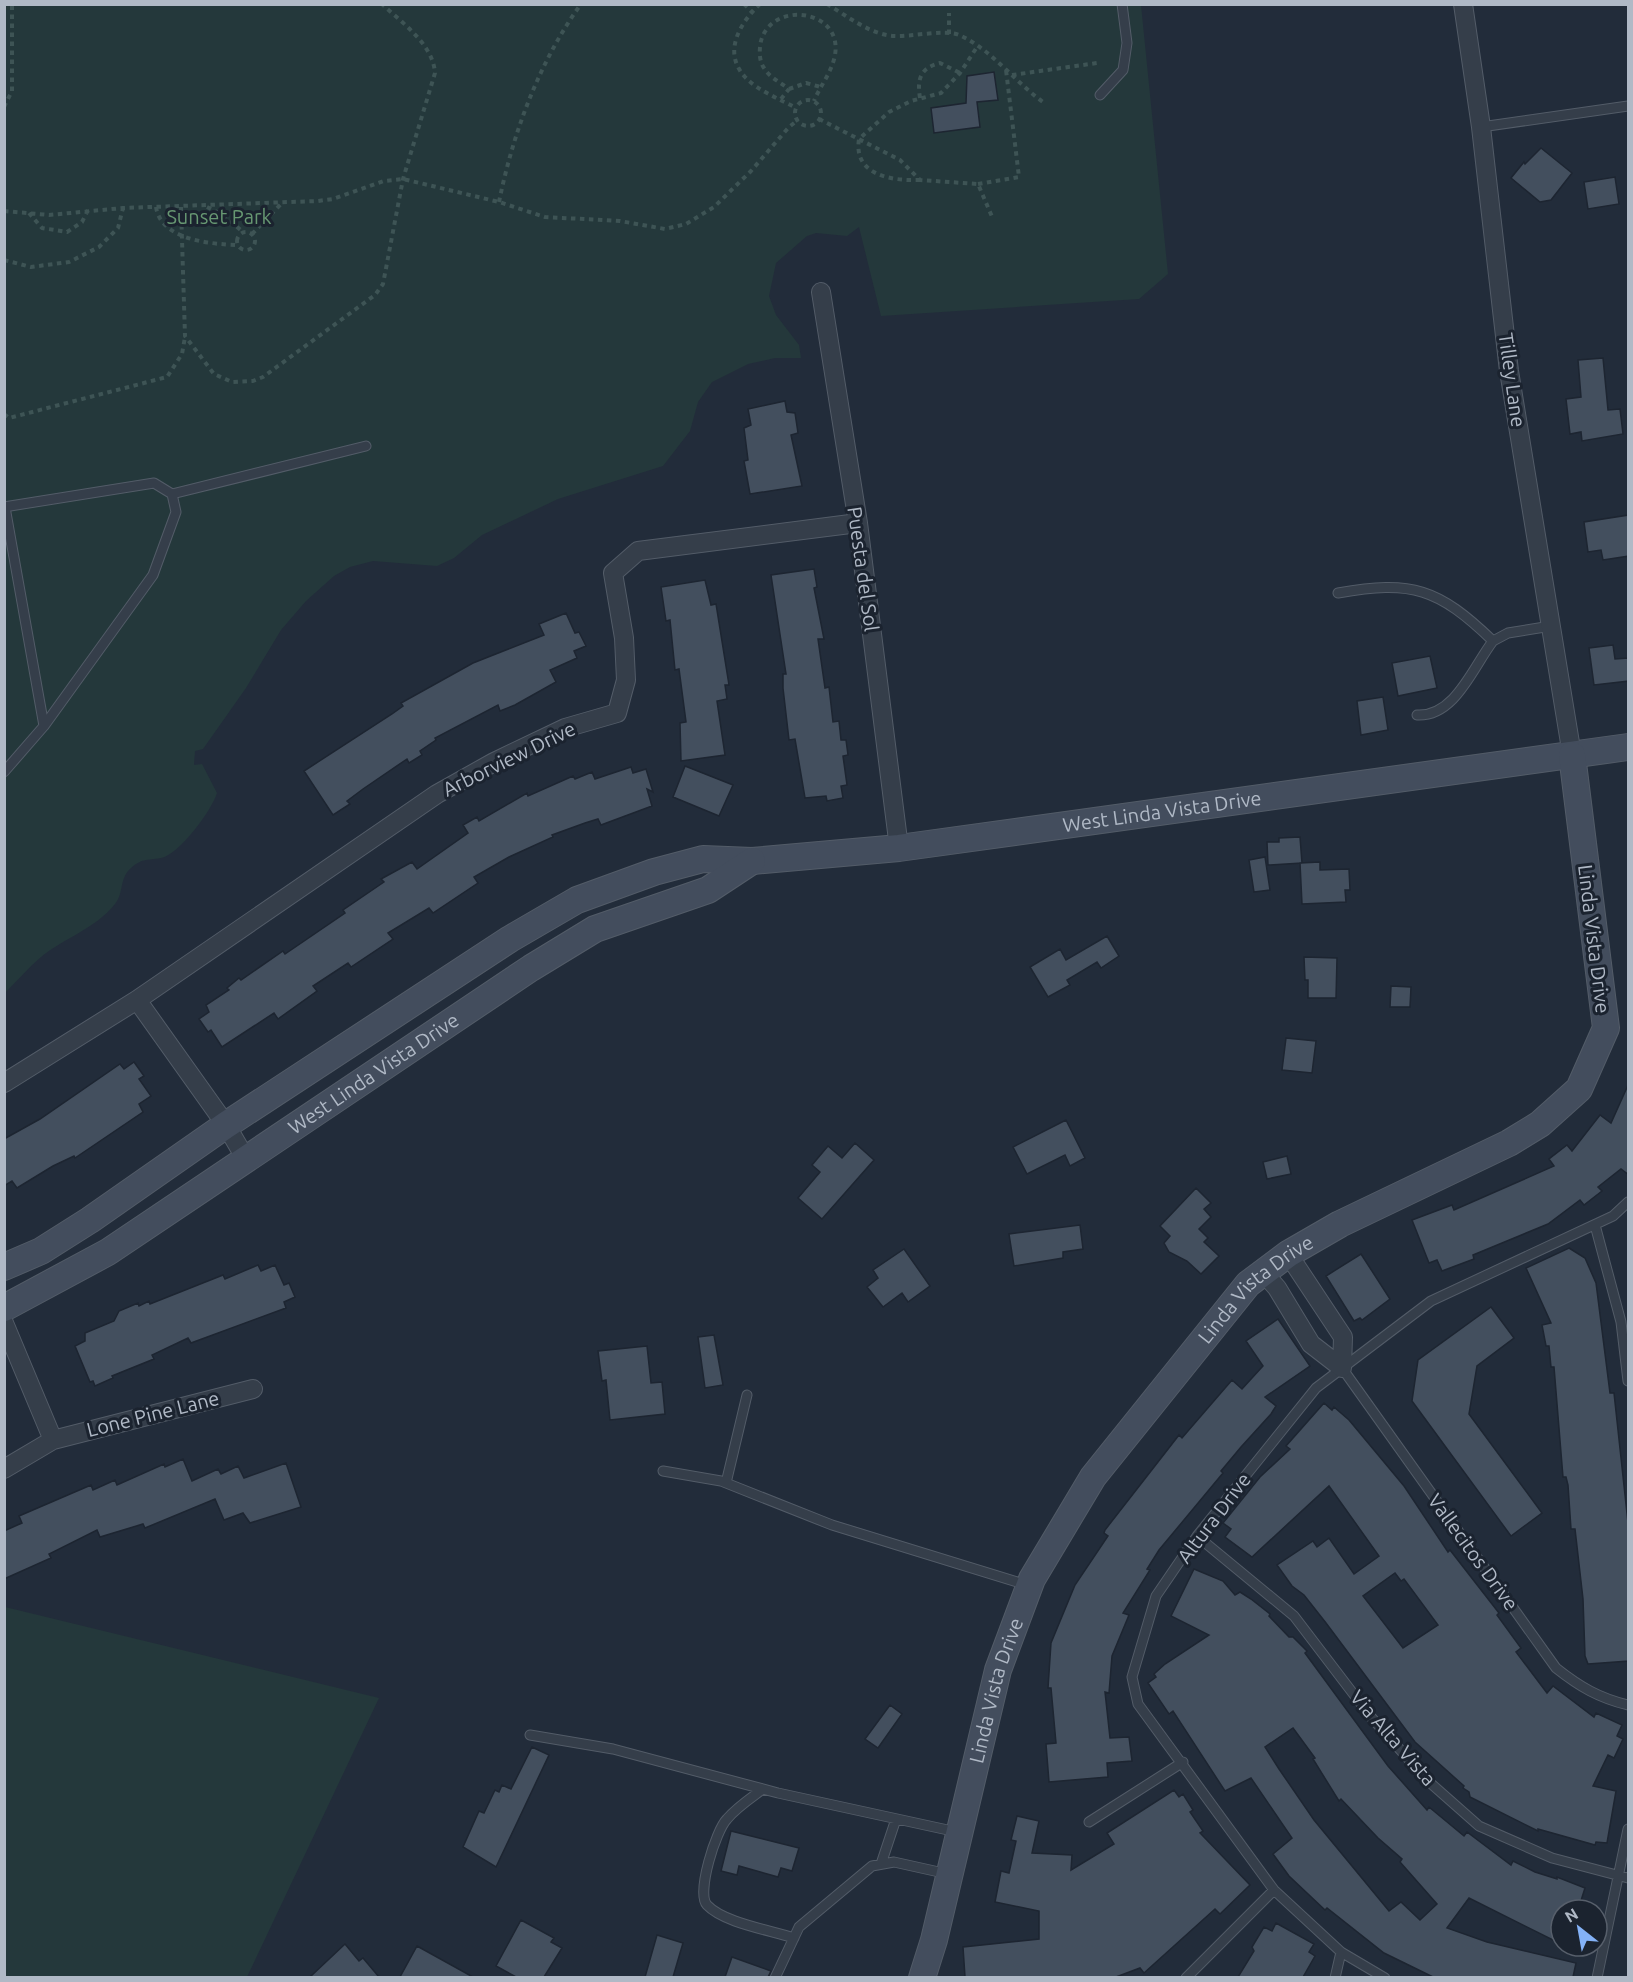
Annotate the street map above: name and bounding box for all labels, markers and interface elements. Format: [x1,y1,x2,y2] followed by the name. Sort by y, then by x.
[166,205,272,228] park label: Sunset Park
[1494,331,1531,429] street label: Tilley Lane
[843,505,884,633] street label: Puesta del Sol
[439,716,579,801] street label: Arborview Drive
[1061,786,1263,836] street label: West Linda Vista Drive
[1574,863,1615,1015] street label: Linda Vista Drive
[284,1008,463,1139] street label: West Linda Vista Drive
[1193,1230,1317,1348] street label: Linda Vista Drive
[84,1386,222,1441] street label: Lone Pine Lane
[1172,1468,1255,1567] street label: Altura Drive
[1423,1489,1523,1614] street label: Vallecitos Drive
[964,1615,1027,1765] street label: Linda Vista Drive
[1346,1685,1441,1790] street label: Via Alta Vista
[1549,1898,1609,1958] north arrow
[1562,1904,1581,1926] text: N

